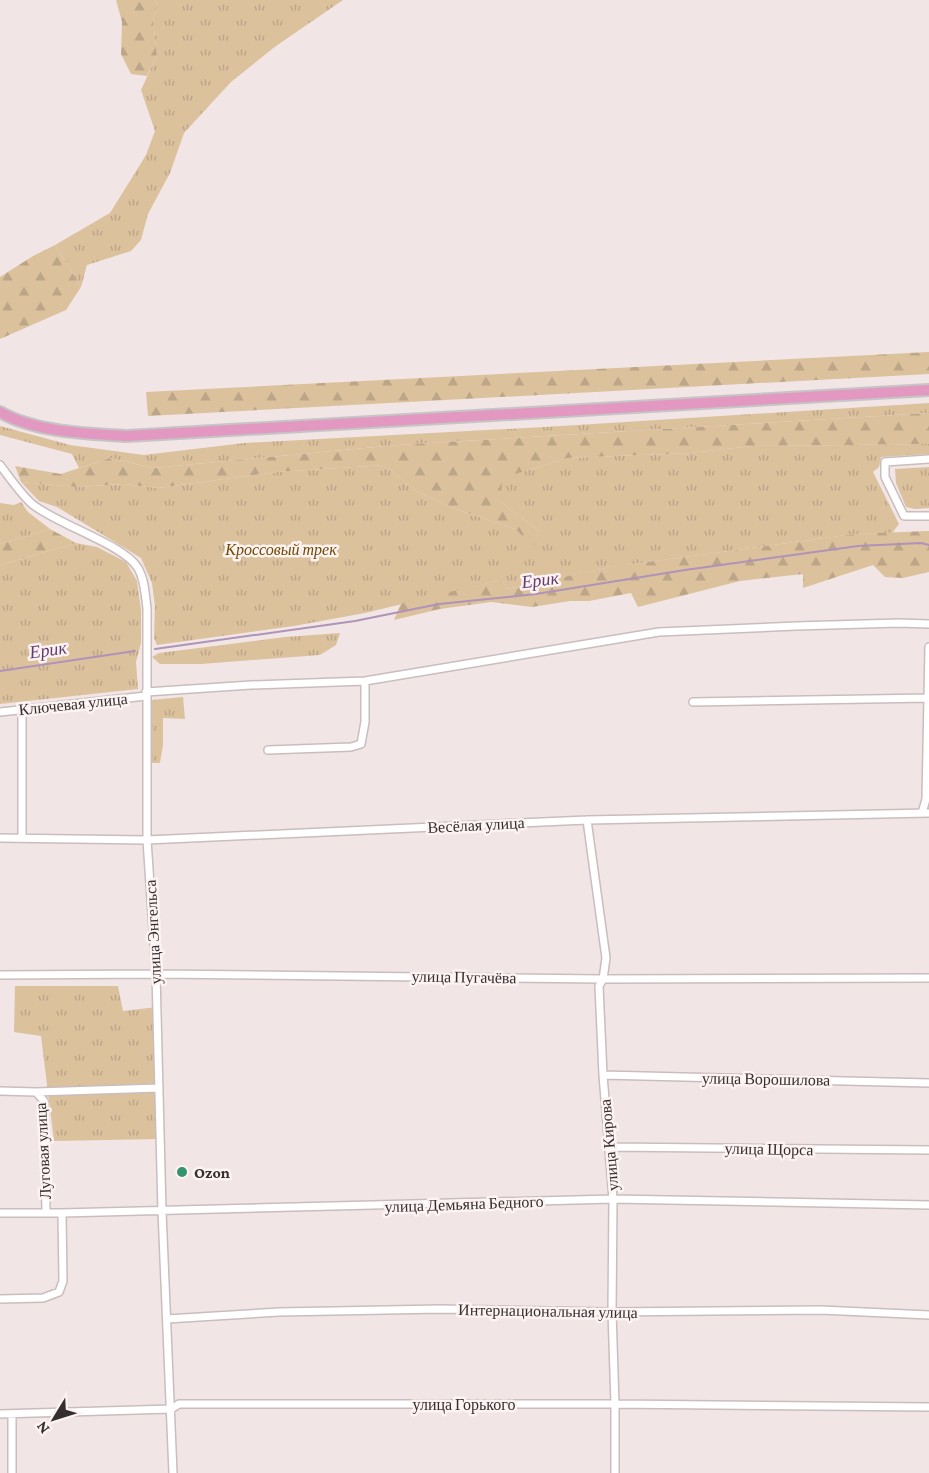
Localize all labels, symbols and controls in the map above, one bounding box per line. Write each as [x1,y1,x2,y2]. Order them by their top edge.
park label: Кроссовый трек [224,541,337,559]
water label: Ерик [519,568,560,592]
water label: Ерик [27,637,68,663]
street label: Ключевая улица [18,690,128,719]
street label: Весёлая улица [427,814,525,837]
street label: улица Энгельса [142,879,165,985]
street label: улица Пугачёва [411,968,516,987]
street label: улица Ворошилова [702,1069,830,1090]
street label: улица Кирова [597,1098,622,1192]
street label: Луговая улица [32,1102,55,1200]
street label: улица Щорса [724,1140,814,1159]
place label: Ozon [194,1164,230,1181]
marker: Ozon [175,1165,189,1179]
street label: улица Демьяна Бедного [384,1193,544,1216]
street label: Интернациональная улица [458,1301,638,1322]
north arrow [24,1389,84,1449]
street label: улица Горького [413,1396,515,1414]
text: N [32,1418,53,1437]

